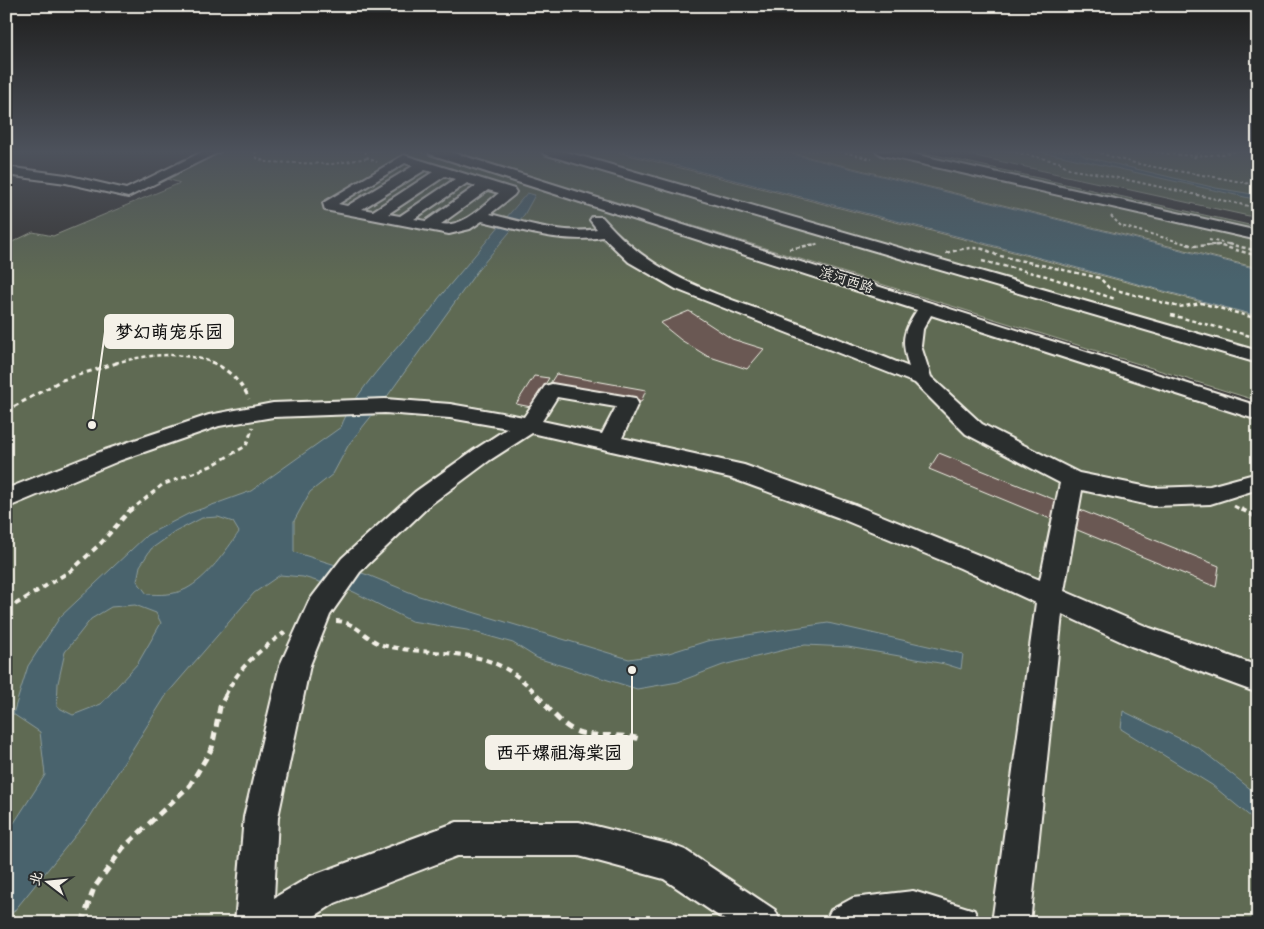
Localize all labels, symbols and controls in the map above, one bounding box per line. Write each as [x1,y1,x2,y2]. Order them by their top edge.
street label: 滨河西路 [817,264,876,299]
callout: 梦幻萌宠乐园 [105,315,233,348]
text: 梦幻萌宠乐园 [115,323,223,345]
callout: 西平嫘祖海棠园 [486,736,632,769]
text: 西平嫘祖海棠园 [496,743,622,766]
north arrow [22,856,72,906]
text: 北 [28,870,48,888]

